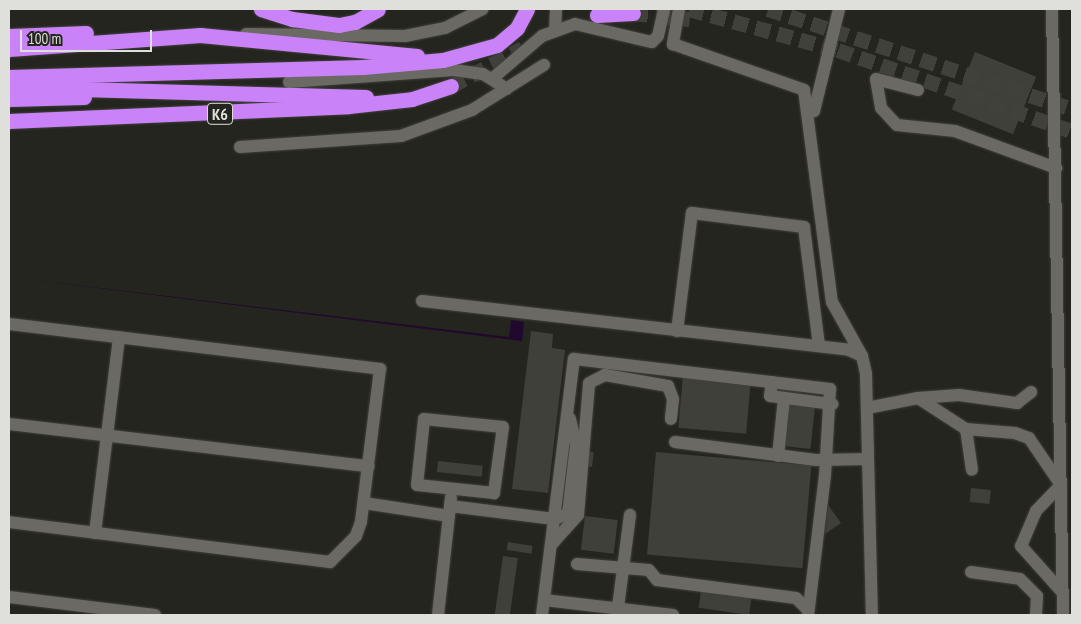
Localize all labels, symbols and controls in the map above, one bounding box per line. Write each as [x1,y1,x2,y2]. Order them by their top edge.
scale bar [22,20,155,52]
text: 100 m [28,29,61,48]
road number: K6 [206,100,234,128]

